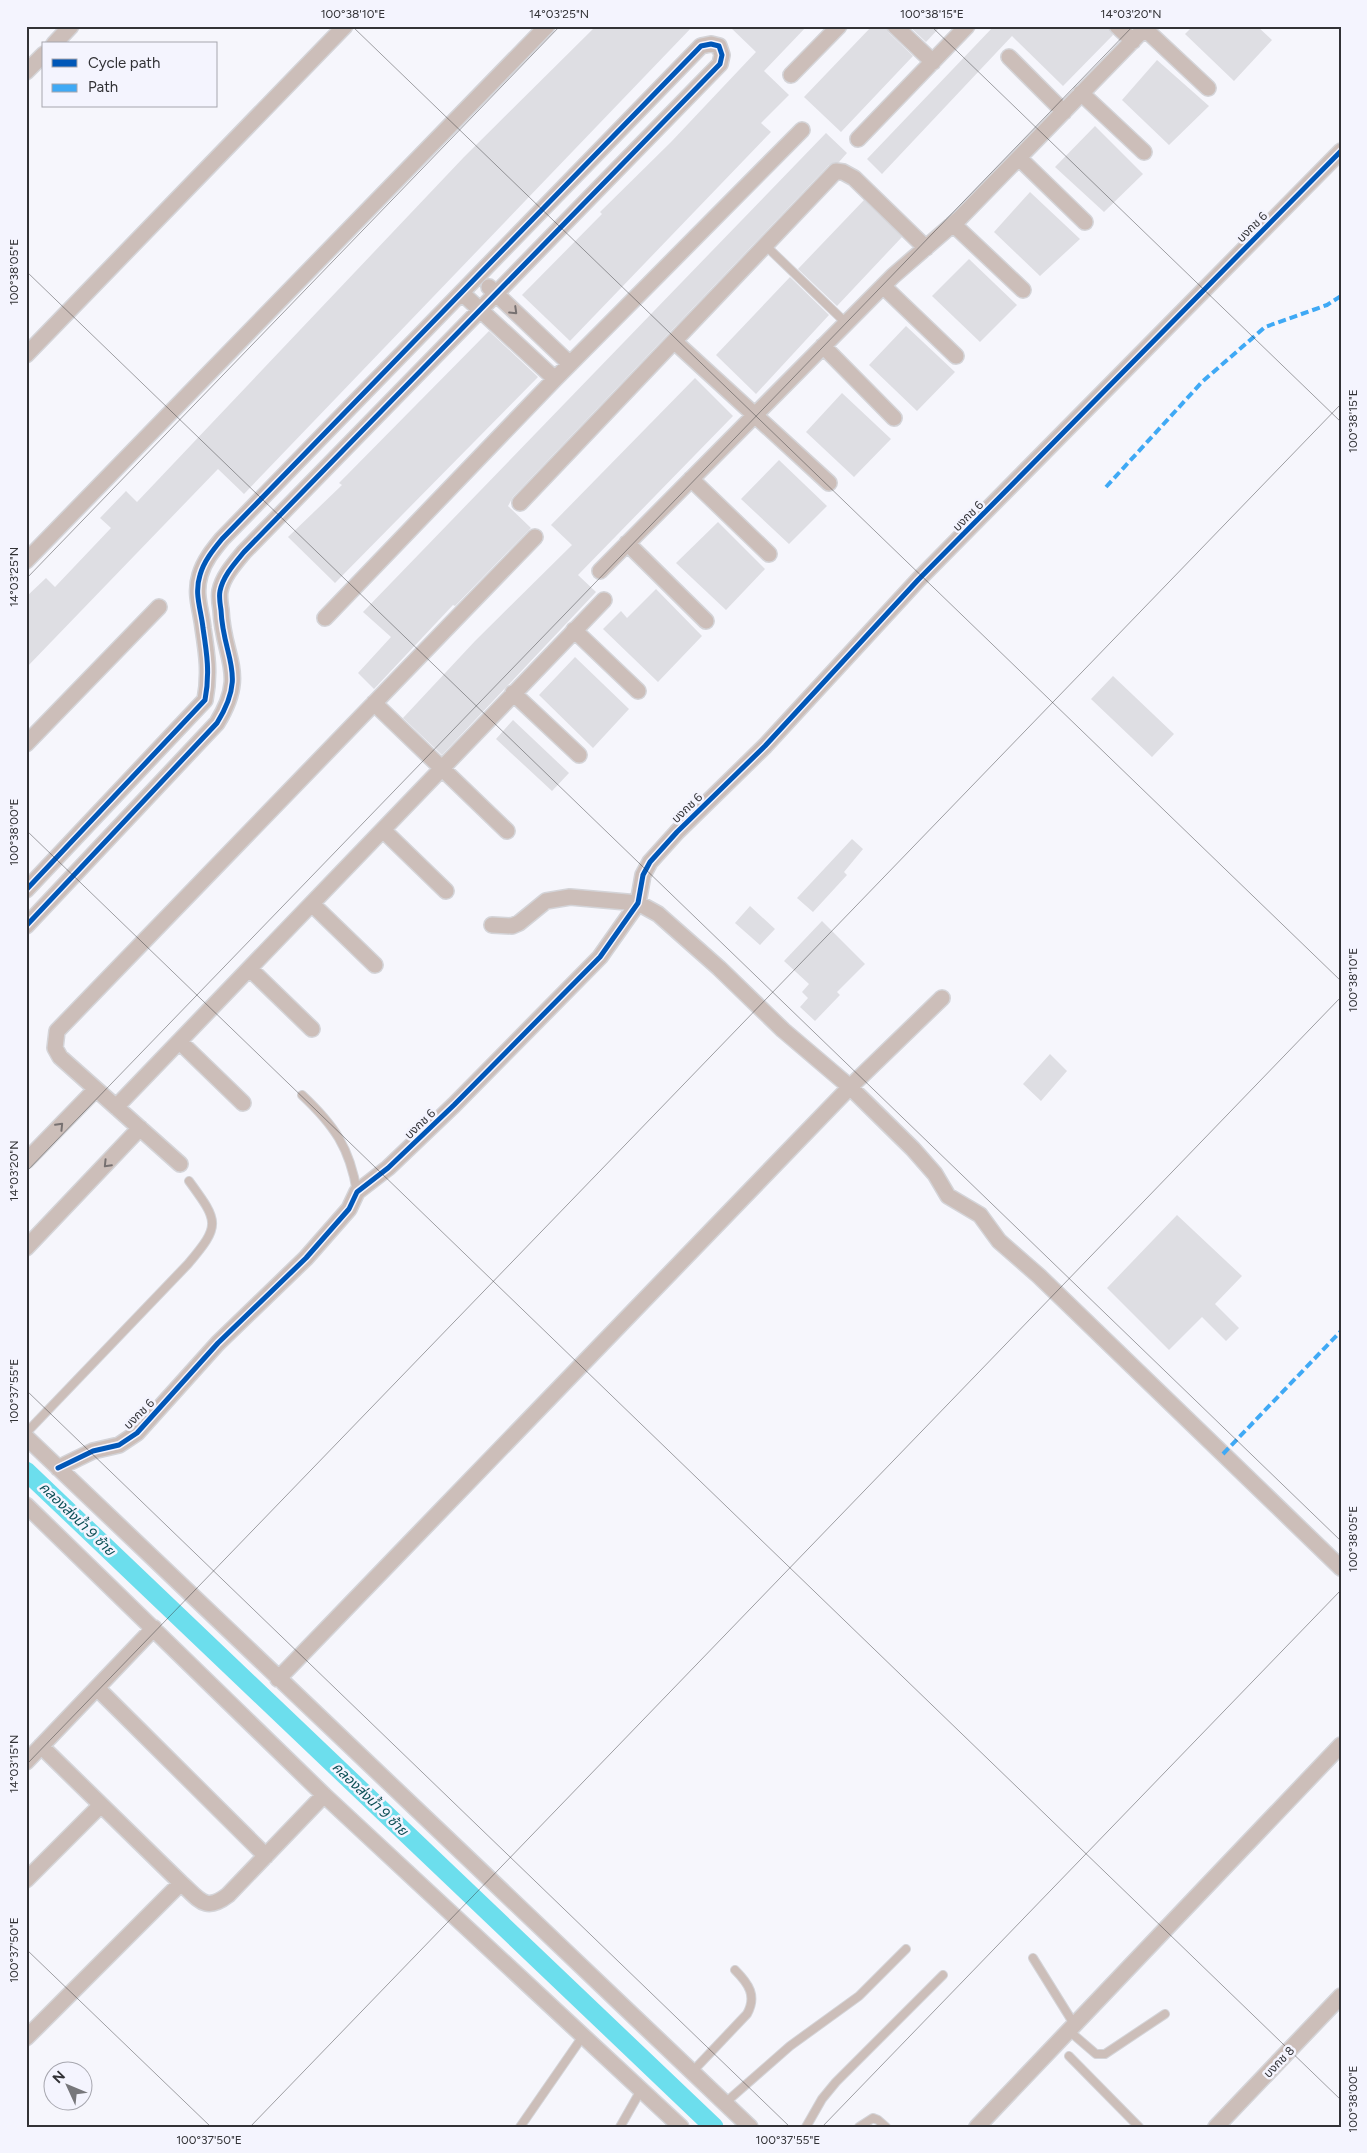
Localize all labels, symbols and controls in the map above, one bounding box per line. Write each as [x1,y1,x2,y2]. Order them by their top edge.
text: 100°38'10"E [321,7,385,21]
text: 14°03'25"N [529,7,589,21]
text: 100°38'15"E [900,7,964,21]
text: 14°03'20"N [1101,7,1162,21]
legend [42,42,218,108]
text: Cycle path [88,54,160,72]
text: Path [88,78,118,96]
street label: บงกช 6 [1234,209,1270,245]
text: 100°38'05"E [7,239,21,305]
one-way arrow [509,305,518,314]
text: 100°38'15"E [1346,389,1360,453]
street label: บงกช 6 [950,498,986,534]
text: 14°03'25"N [7,547,21,607]
street label: บงกช 6 [669,790,705,826]
text: 100°38'00"E [7,798,21,866]
text: 100°38'10"E [1346,948,1360,1012]
street label: บงกช 6 [402,1106,438,1142]
one-way arrow [54,1123,63,1132]
text: 14°03'20"N [7,1141,21,1202]
one-way arrow [104,1158,113,1167]
text: 100°37'55"E [7,1359,21,1423]
street label: บงกช 6 [121,1396,157,1432]
water label: คลองส่งน้ำ 9 ซ้าย [36,1477,121,1561]
text: 100°38'05"E [1346,1506,1360,1572]
text: 14°03'15"N [7,1735,21,1793]
water label: คลองส่งน้ำ 9 ซ้าย [329,1757,414,1841]
text: 100°37'50"E [7,1917,21,1983]
street label: บงกช 8 [1261,2044,1297,2080]
north arrow [42,2060,92,2110]
text: 100°38'00"E [1346,2065,1360,2133]
text: N [49,2068,69,2087]
text: 100°37'50"E [176,2133,242,2147]
text: 100°37'55"E [756,2133,820,2147]

